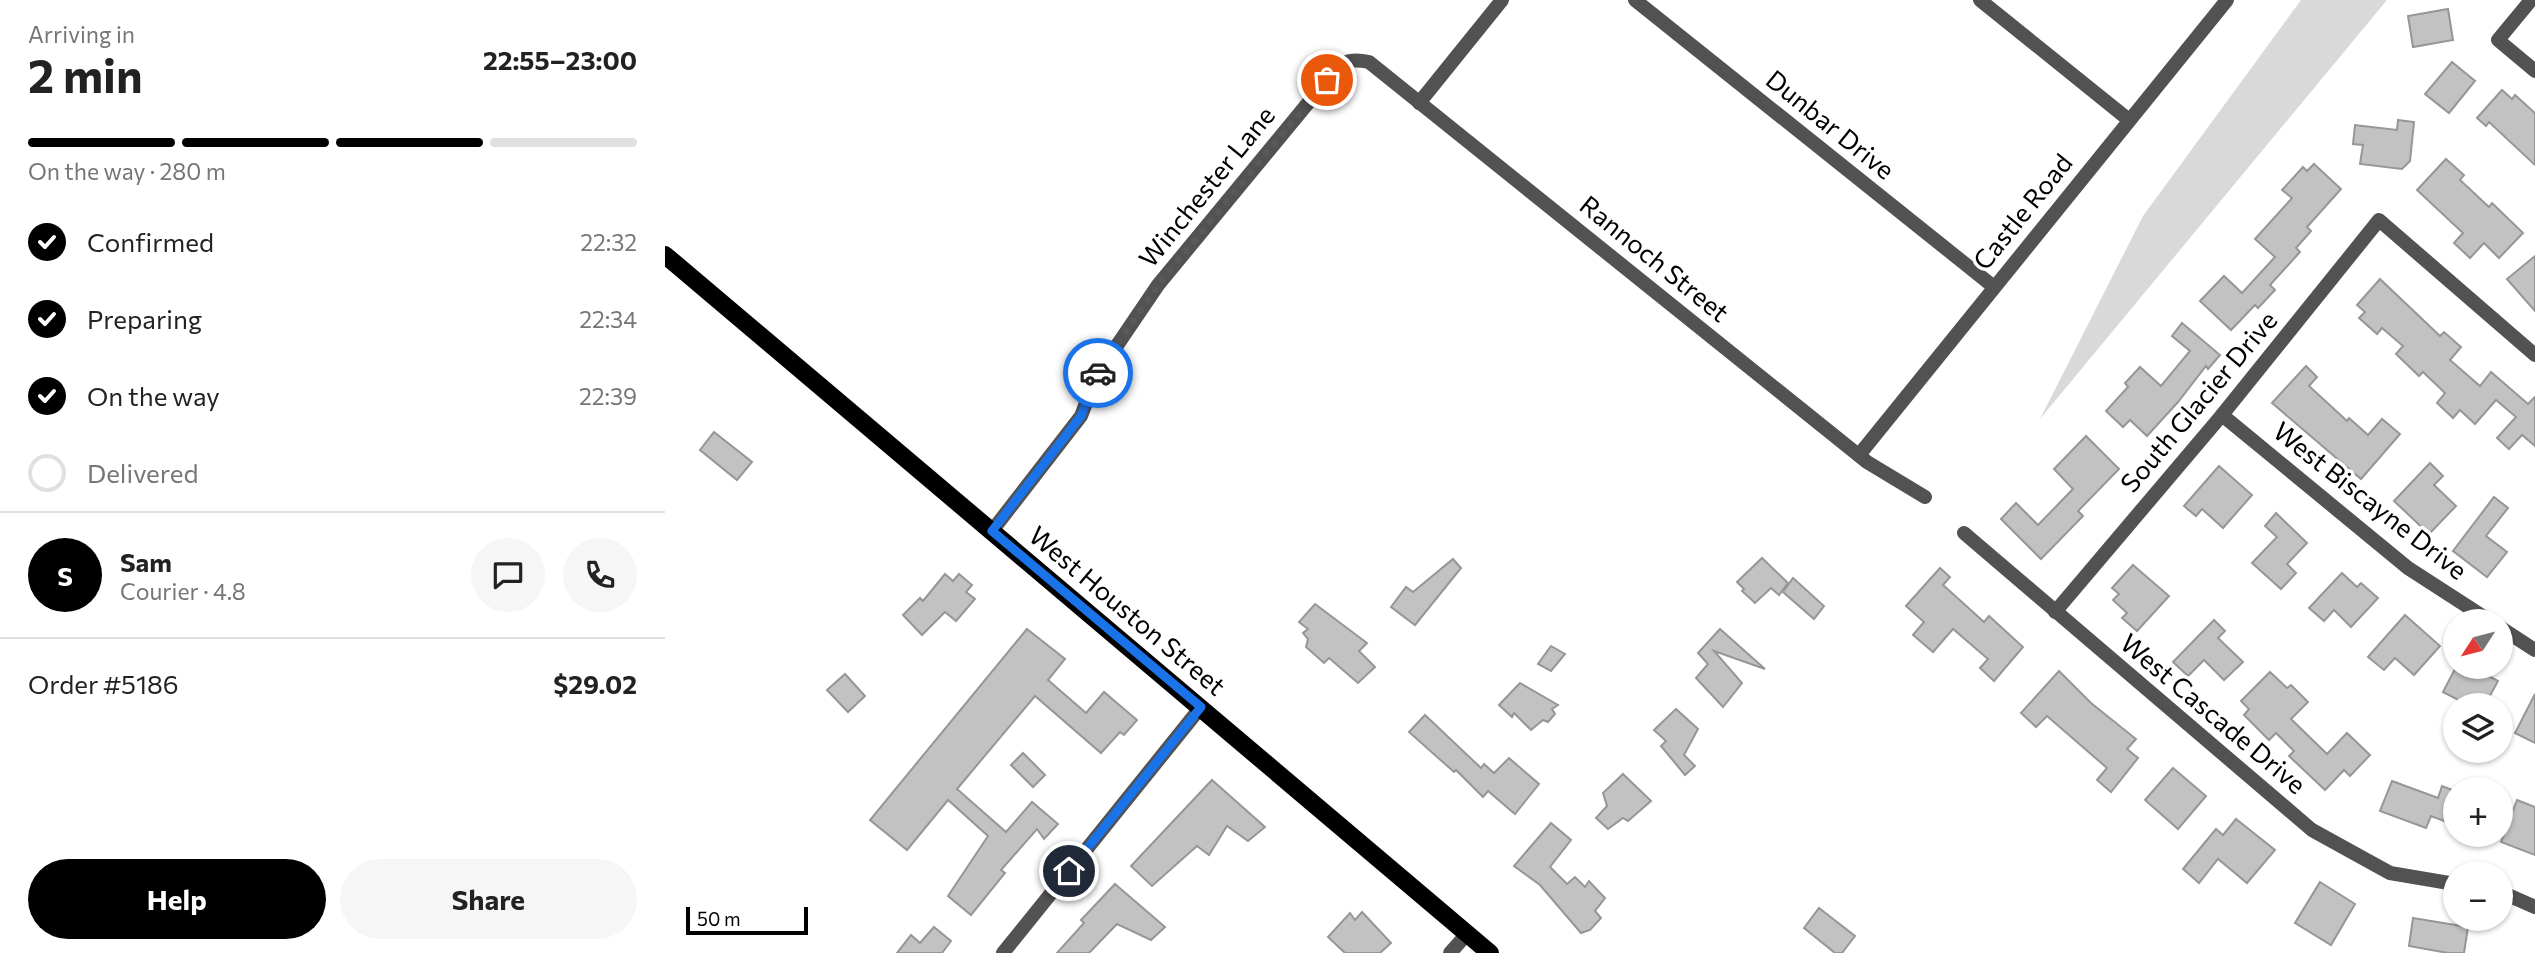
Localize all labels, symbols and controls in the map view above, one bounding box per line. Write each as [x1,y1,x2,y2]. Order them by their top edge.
text: Arriving in [28,20,135,48]
text: 22:55–23:00 [483,44,637,75]
text: 2 min [28,46,143,102]
pin [1297,50,1357,110]
icon: bag [1308,61,1346,99]
street label: Dunbar Drive [1761,63,1901,185]
street label: Winchester Lane [1131,99,1280,273]
street label: Castle Road [1966,147,2078,275]
text: On the way · 280 m [28,157,226,185]
street label: Rannoch Street [1574,188,1736,327]
icon: check [28,223,66,261]
text: Confirmed [87,226,214,257]
text: 22:32 [580,228,637,256]
icon: check [28,300,66,338]
text: Preparing [87,303,202,334]
street label: South Glacier Drive [2113,304,2283,498]
text: 22:34 [579,305,637,333]
courier [1063,338,1133,408]
icon: car [1079,354,1117,392]
icon: check [28,377,66,415]
text: On the way [87,380,220,411]
text: 22:39 [579,382,637,410]
street label: West Biscayne Drive [2268,415,2474,585]
text: Delivered [87,457,198,488]
street label: West Houston Street [1024,519,1232,701]
button: chat [471,538,545,612]
button: phone [563,538,637,612]
text: Sam [120,546,172,577]
text: S [57,560,73,591]
text: Courier · 4.8 [120,577,246,605]
north arrow [2443,609,2513,679]
map controls [2443,609,2513,931]
street label: West Cascade Drive [2115,626,2313,799]
text: Order #5186 [28,668,179,699]
text: $29.02 [553,668,637,699]
button: layers [2443,693,2513,763]
button: + [2443,777,2513,847]
pin [1039,841,1099,901]
icon: home [1050,852,1088,890]
button: Help [28,859,326,939]
button: Share [340,859,637,939]
button: − [2443,861,2513,931]
scale bar [686,904,809,936]
text: 50 m [697,907,741,930]

